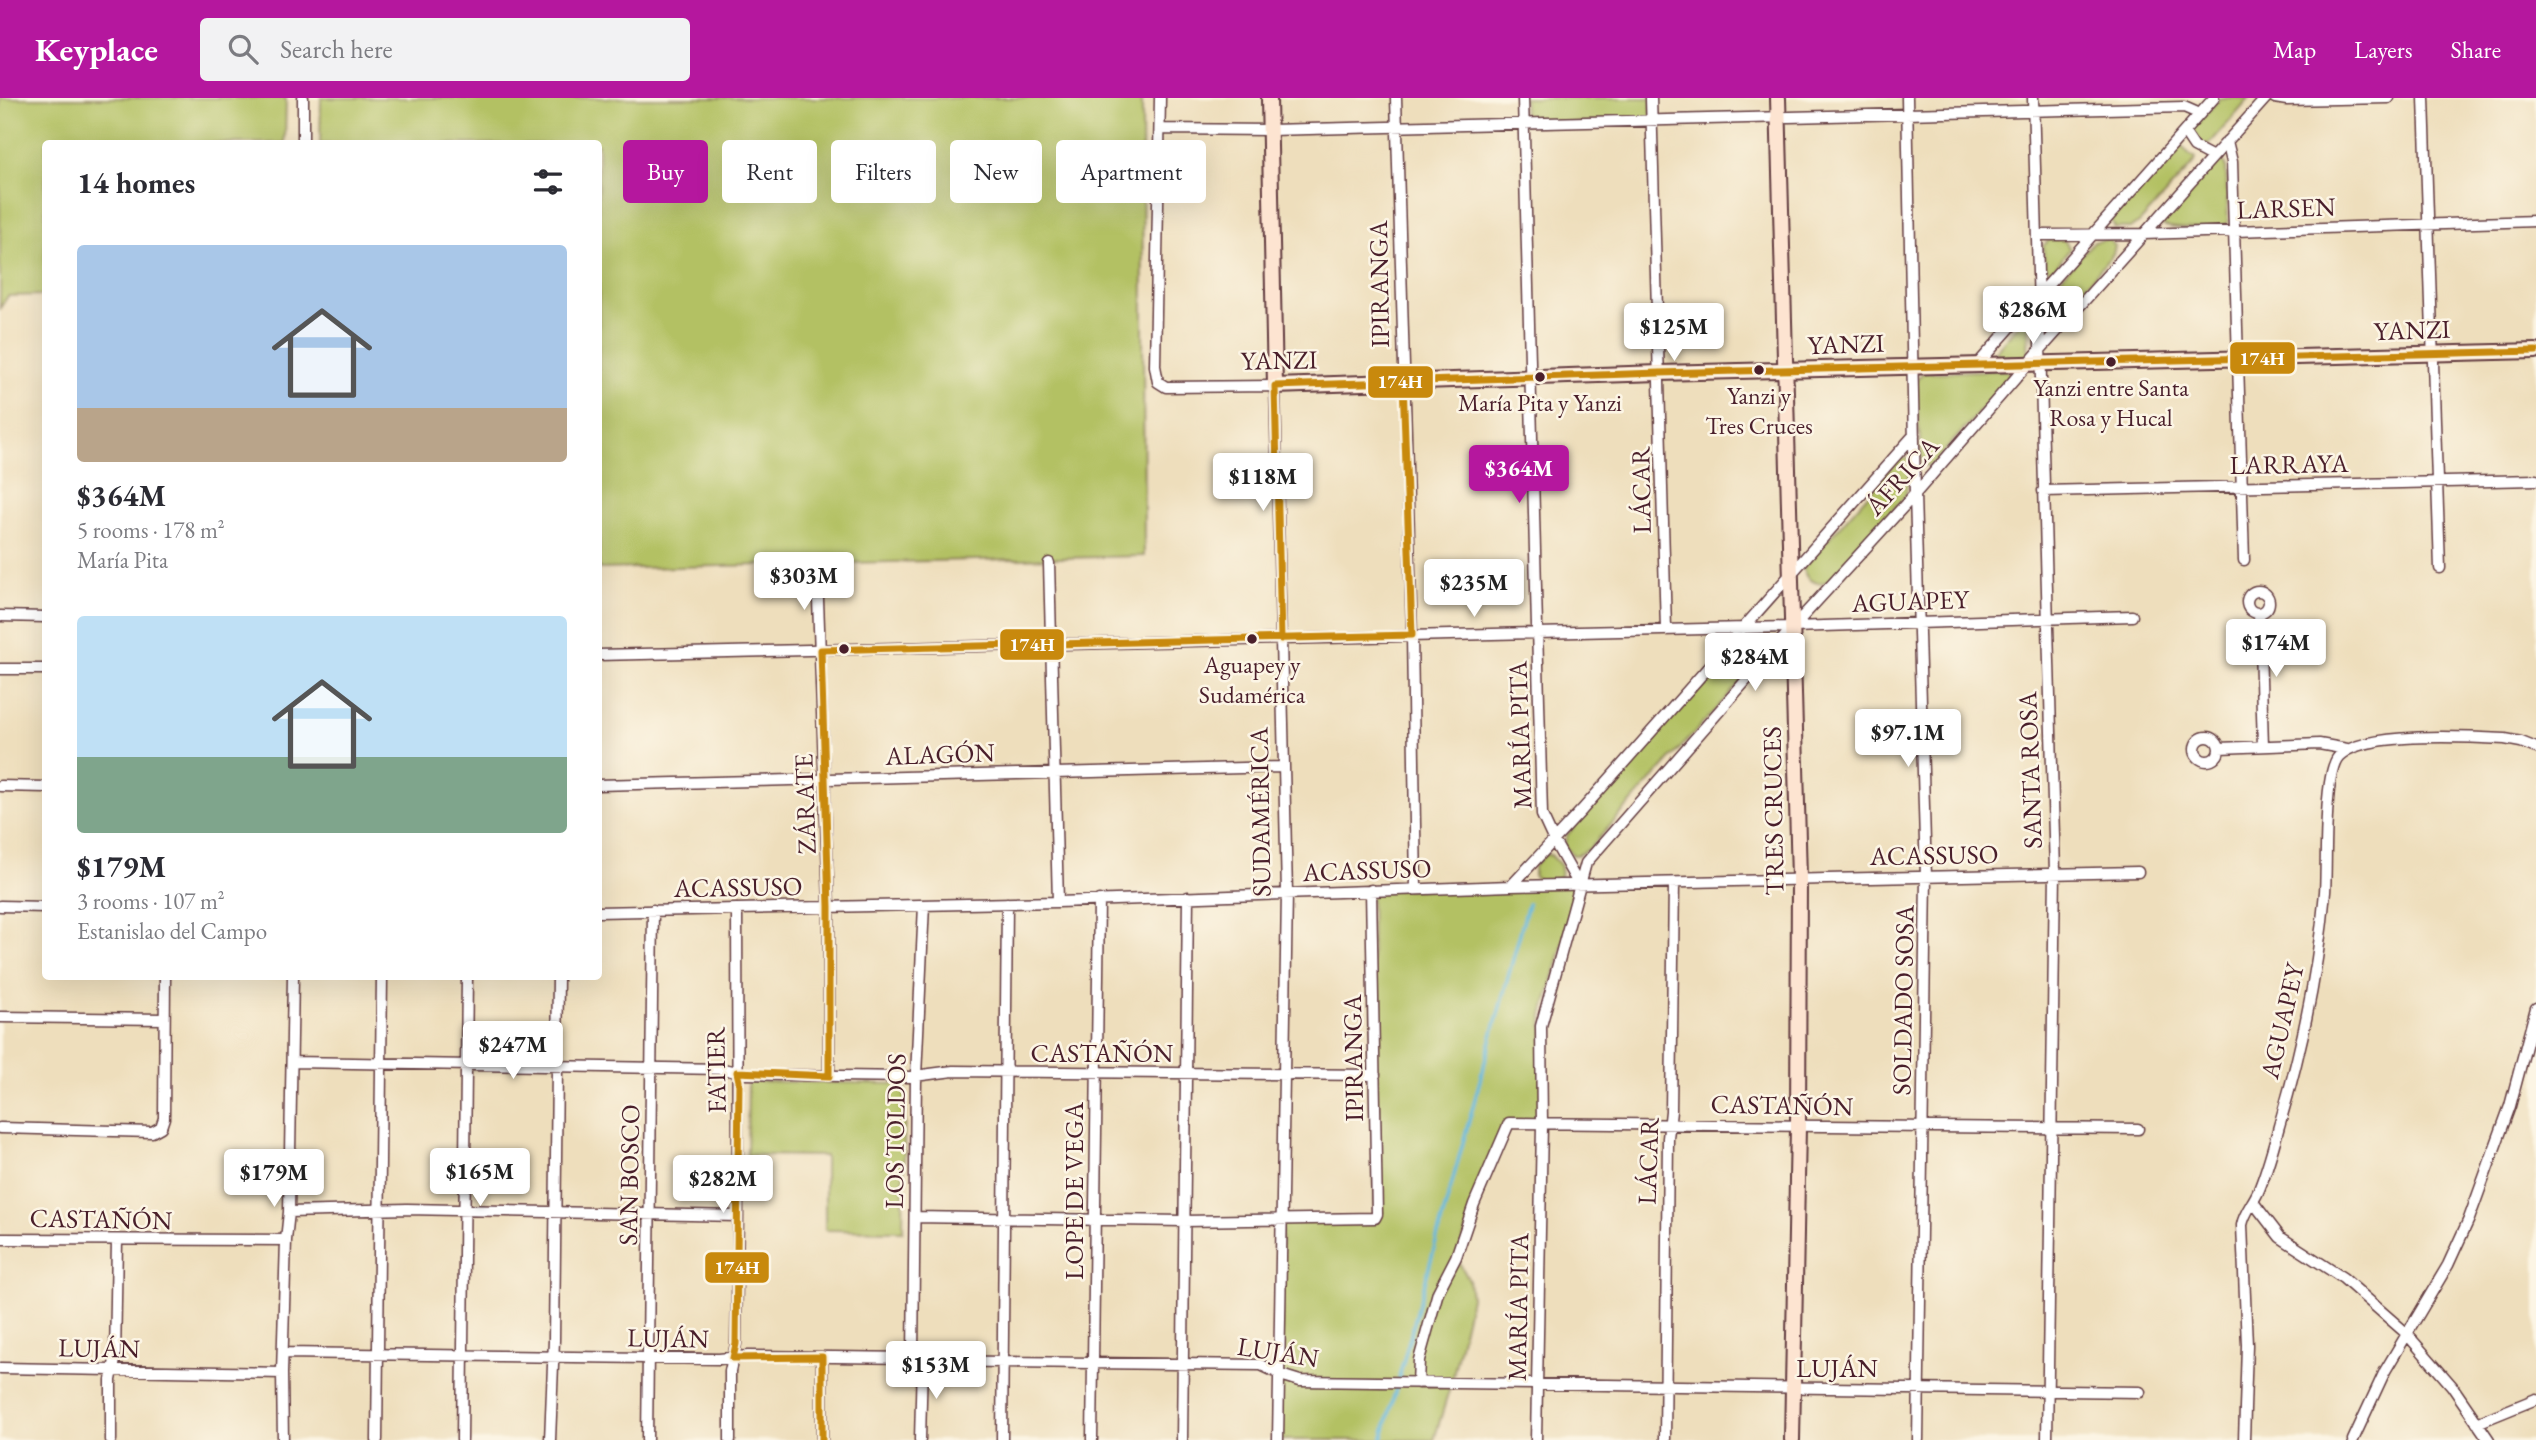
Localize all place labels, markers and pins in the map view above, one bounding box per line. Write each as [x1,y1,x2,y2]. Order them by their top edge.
pin: $286M [1984,286,2082,346]
pin: $125M [1625,303,1723,363]
marker: Yanzi entre Santa Rosa y Hucal [2104,355,2118,369]
marker: Yanzi y Tres Cruces [1752,363,1766,377]
marker: María Pita y Yanzi [1533,370,1547,384]
place label: Yanzi entre Santa Rosa y Hucal [2033,372,2189,433]
place label: Yanzi y Tres Cruces [1705,380,1813,441]
place label: María Pita y Yanzi [1458,387,1622,418]
pin: $364M [1470,446,1568,505]
pin: $118M [1214,454,1312,513]
pin: $303M [755,552,853,612]
pin: $235M [1425,560,1523,619]
pin: $174M [2227,620,2325,679]
marker: Aguapey y Sudamérica [1245,632,1259,646]
pin: $284M [1706,634,1804,693]
unlabelled marker [837,642,851,656]
place label: Aguapey y Sudamérica [1199,649,1306,710]
pin: $97.1M [1851,710,1965,769]
pin: $247M [464,1021,562,1081]
pin: $165M [431,1148,529,1208]
pin: $179M [225,1150,323,1209]
pin: $282M [674,1156,772,1215]
pin: $153M [887,1342,985,1401]

